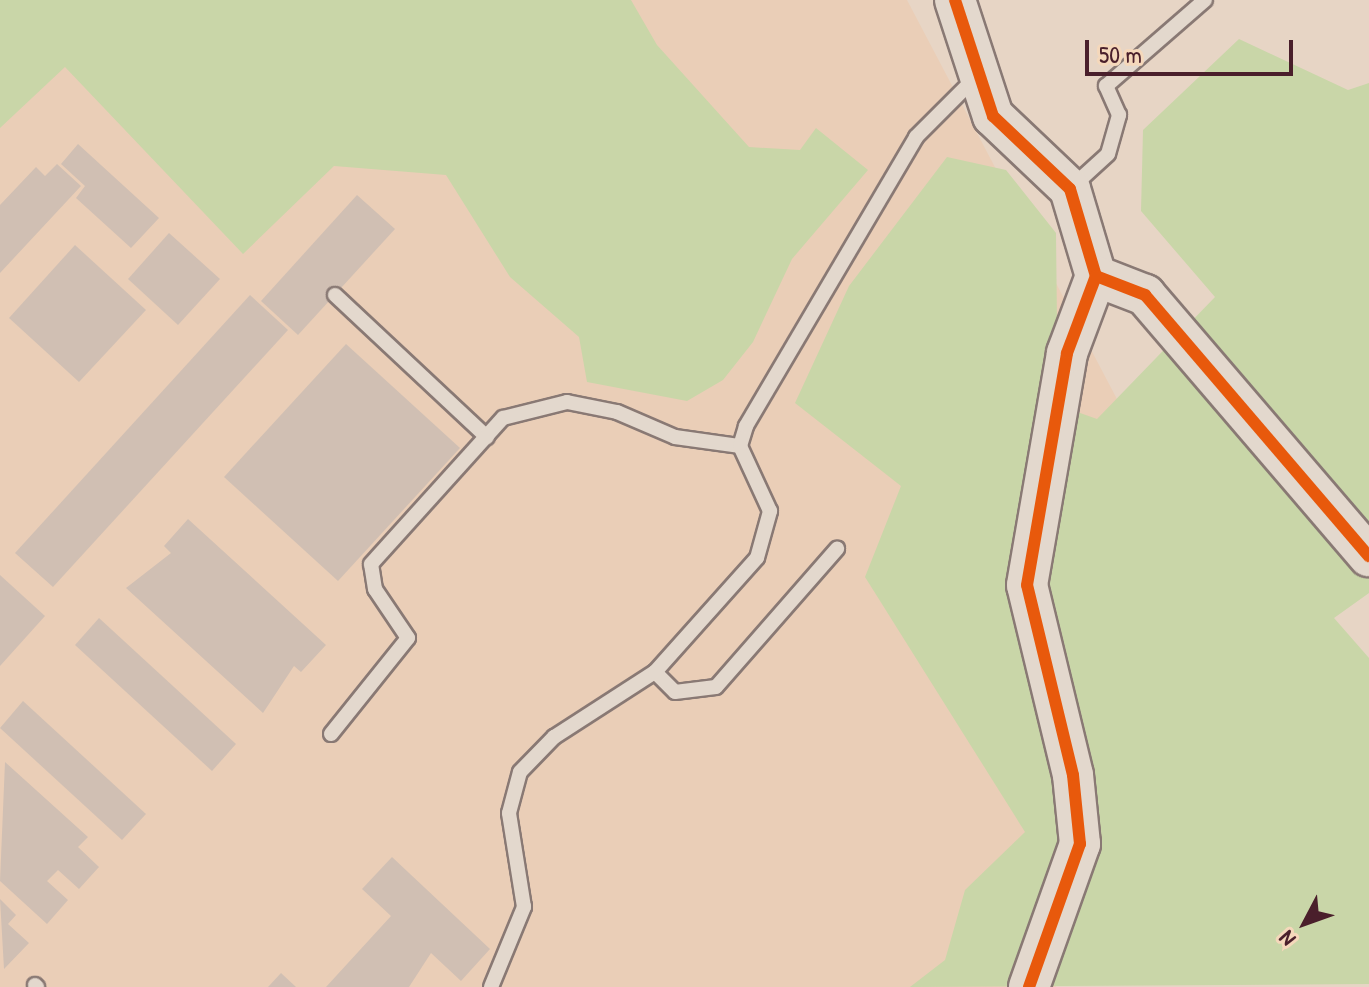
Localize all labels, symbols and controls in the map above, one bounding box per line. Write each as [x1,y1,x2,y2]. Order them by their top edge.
scale bar [1089,24,1297,74]
text: 50 m [1099,38,1142,70]
north arrow [1265,883,1345,963]
text: N [1272,924,1302,953]

